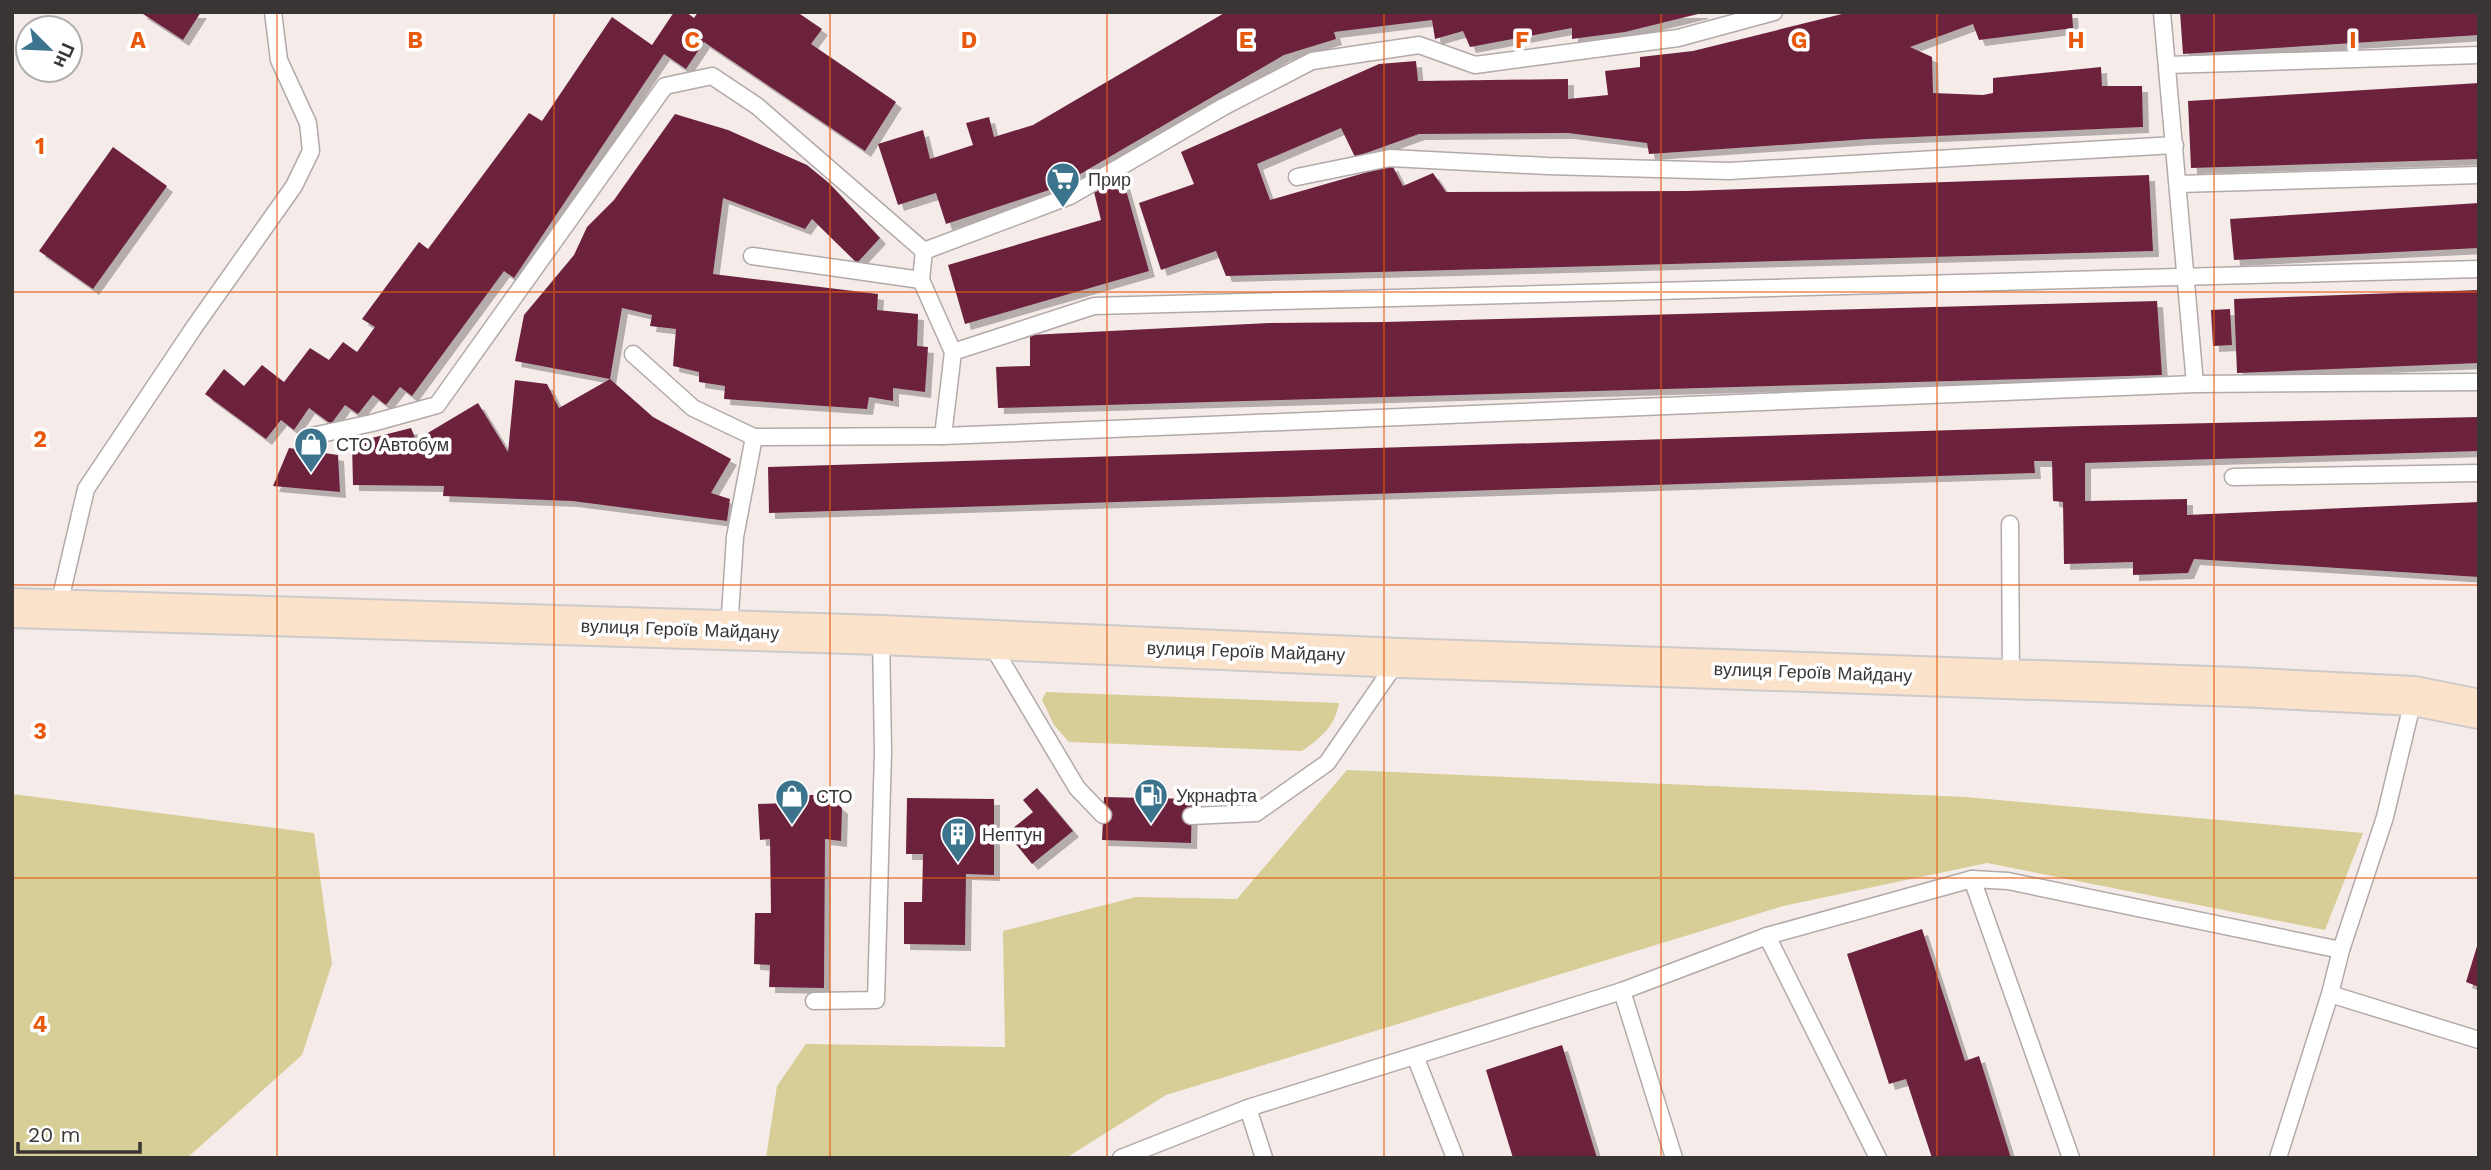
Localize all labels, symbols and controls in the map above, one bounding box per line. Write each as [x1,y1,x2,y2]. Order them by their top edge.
north arrow [14,14,84,84]
text: A [130,27,146,54]
text: B [407,27,423,54]
text: C [684,27,700,54]
text: D [961,27,977,54]
text: E [1239,27,1253,54]
text: F [1515,27,1529,54]
text: G [1791,27,1807,54]
text: H [2067,27,2085,54]
text: I [2349,27,2357,54]
text: Пн [48,40,80,72]
text: 1 [35,133,45,160]
supermarket icon: Прир [1044,160,1082,209]
place label: Прир [1088,169,1131,190]
shop icon: СТО Автобум [292,425,330,474]
text: 2 [33,426,47,453]
place label: СТО Автобум [336,434,449,455]
street label: вулиця Героїв Майдану [580,615,780,643]
street label: вулиця Героїв Майдану [1146,637,1346,665]
street label: вулиця Героїв Майдану [1713,658,1913,686]
text: 3 [33,718,47,745]
fuel station icon: Укрнафта [1132,776,1170,825]
shop icon: СТО [773,777,811,826]
place label: Укрнафта [1176,785,1258,806]
place label: СТО [816,786,853,807]
building icon: Нептун [939,815,977,864]
place label: Нептун [982,824,1042,845]
text: 4 [33,1011,48,1038]
scale bar [18,1110,140,1154]
text: 20 m [28,1122,80,1147]

